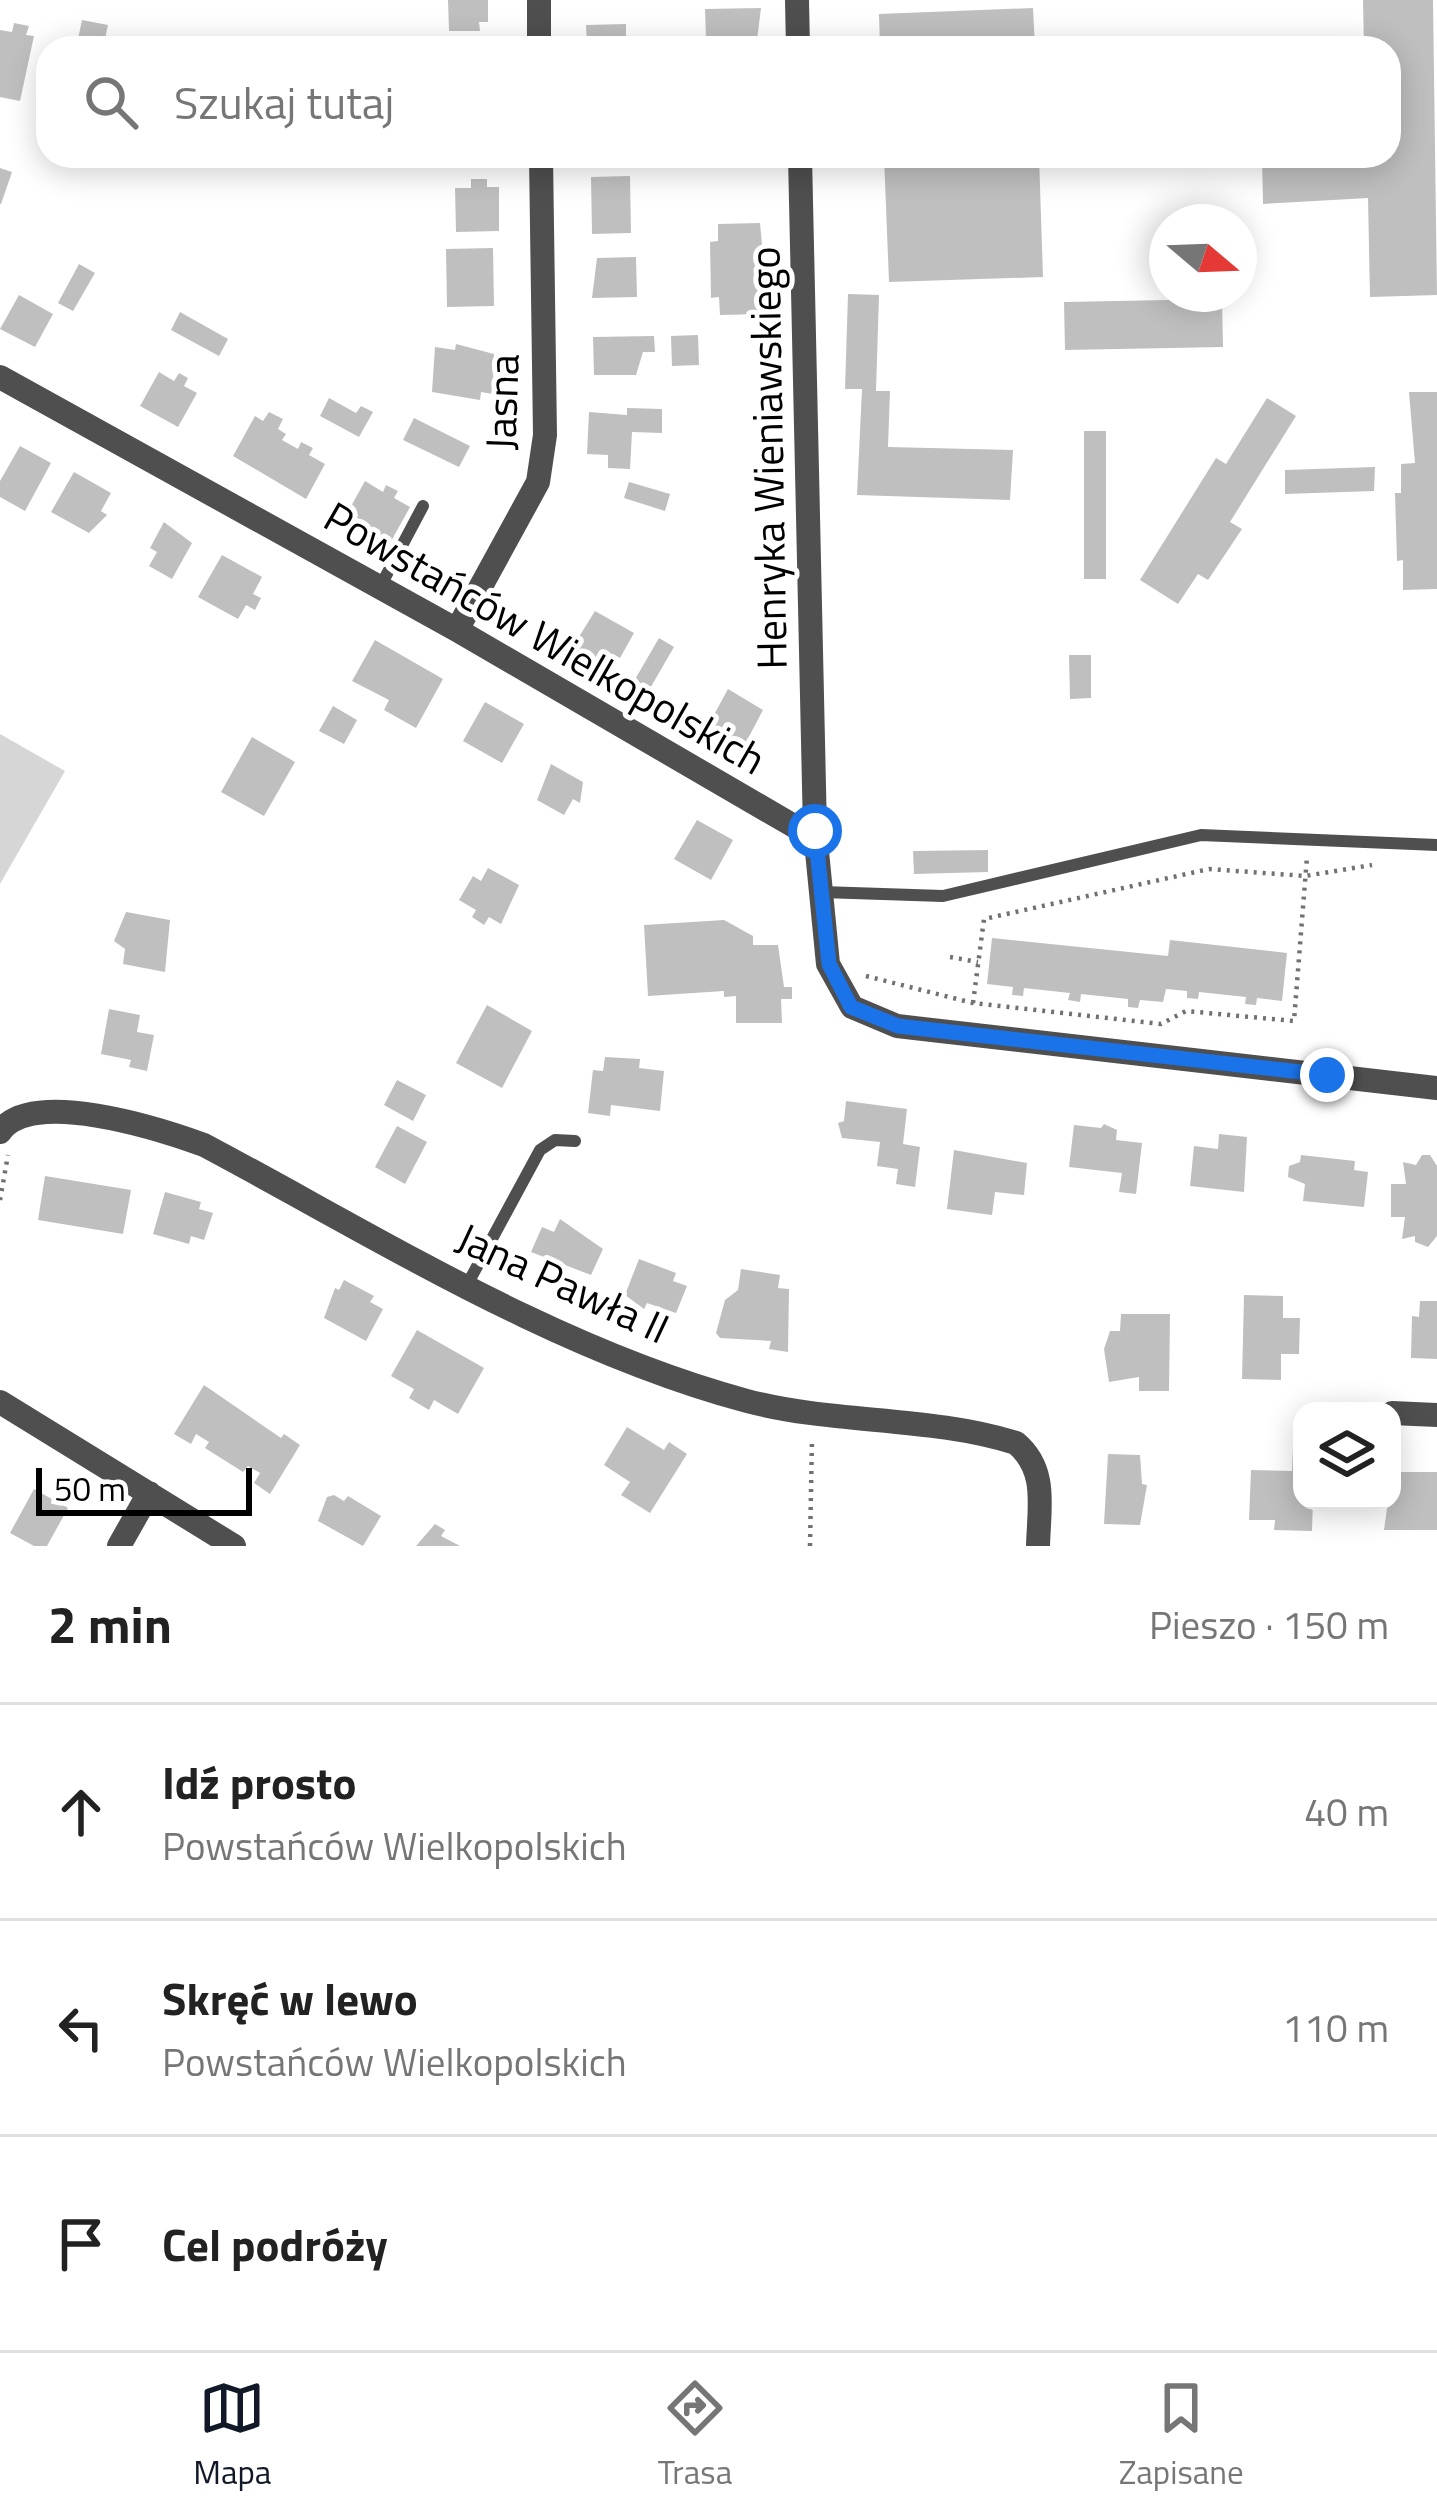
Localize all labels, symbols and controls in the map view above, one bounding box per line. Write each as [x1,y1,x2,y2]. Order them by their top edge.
search box [36,36,1401,168]
text: Szukaj tutaj [174,68,394,136]
icon: search [78,69,144,135]
north arrow [1149,204,1257,312]
street label: Henryka Wieniawskiego [731,246,803,670]
street label: Jasna [467,353,535,451]
street label: Powstańców Wielkopolskich [313,484,778,790]
route start [788,804,842,858]
route end [1300,1048,1354,1102]
street label: Jana Pawła II [447,1205,680,1359]
map controls [1293,1402,1401,1510]
button: layers [1293,1402,1401,1510]
scale bar [36,1462,252,1515]
text: 50 m [54,1464,126,1514]
text: 2 min [48,1585,172,1663]
text: Pieszo · 150 m [1149,1595,1389,1654]
text: Idź prosto [162,1748,356,1816]
icon: ahead [48,1779,114,1845]
text: 40 m [1304,1782,1389,1841]
text: Powstańców Wielkopolskich [162,1816,627,1875]
text: Skręć w lewo [162,1964,418,2032]
icon: left [48,1995,114,2061]
text: 110 m [1282,1998,1389,2057]
text: Powstańców Wielkopolskich [162,2032,627,2091]
text: Cel podróży [162,2210,388,2278]
icon: arrive [48,2211,114,2277]
tab: Mapa [193,2375,271,2497]
tab: Trasa [658,2375,732,2497]
tab: Zapisane [1119,2375,1244,2497]

